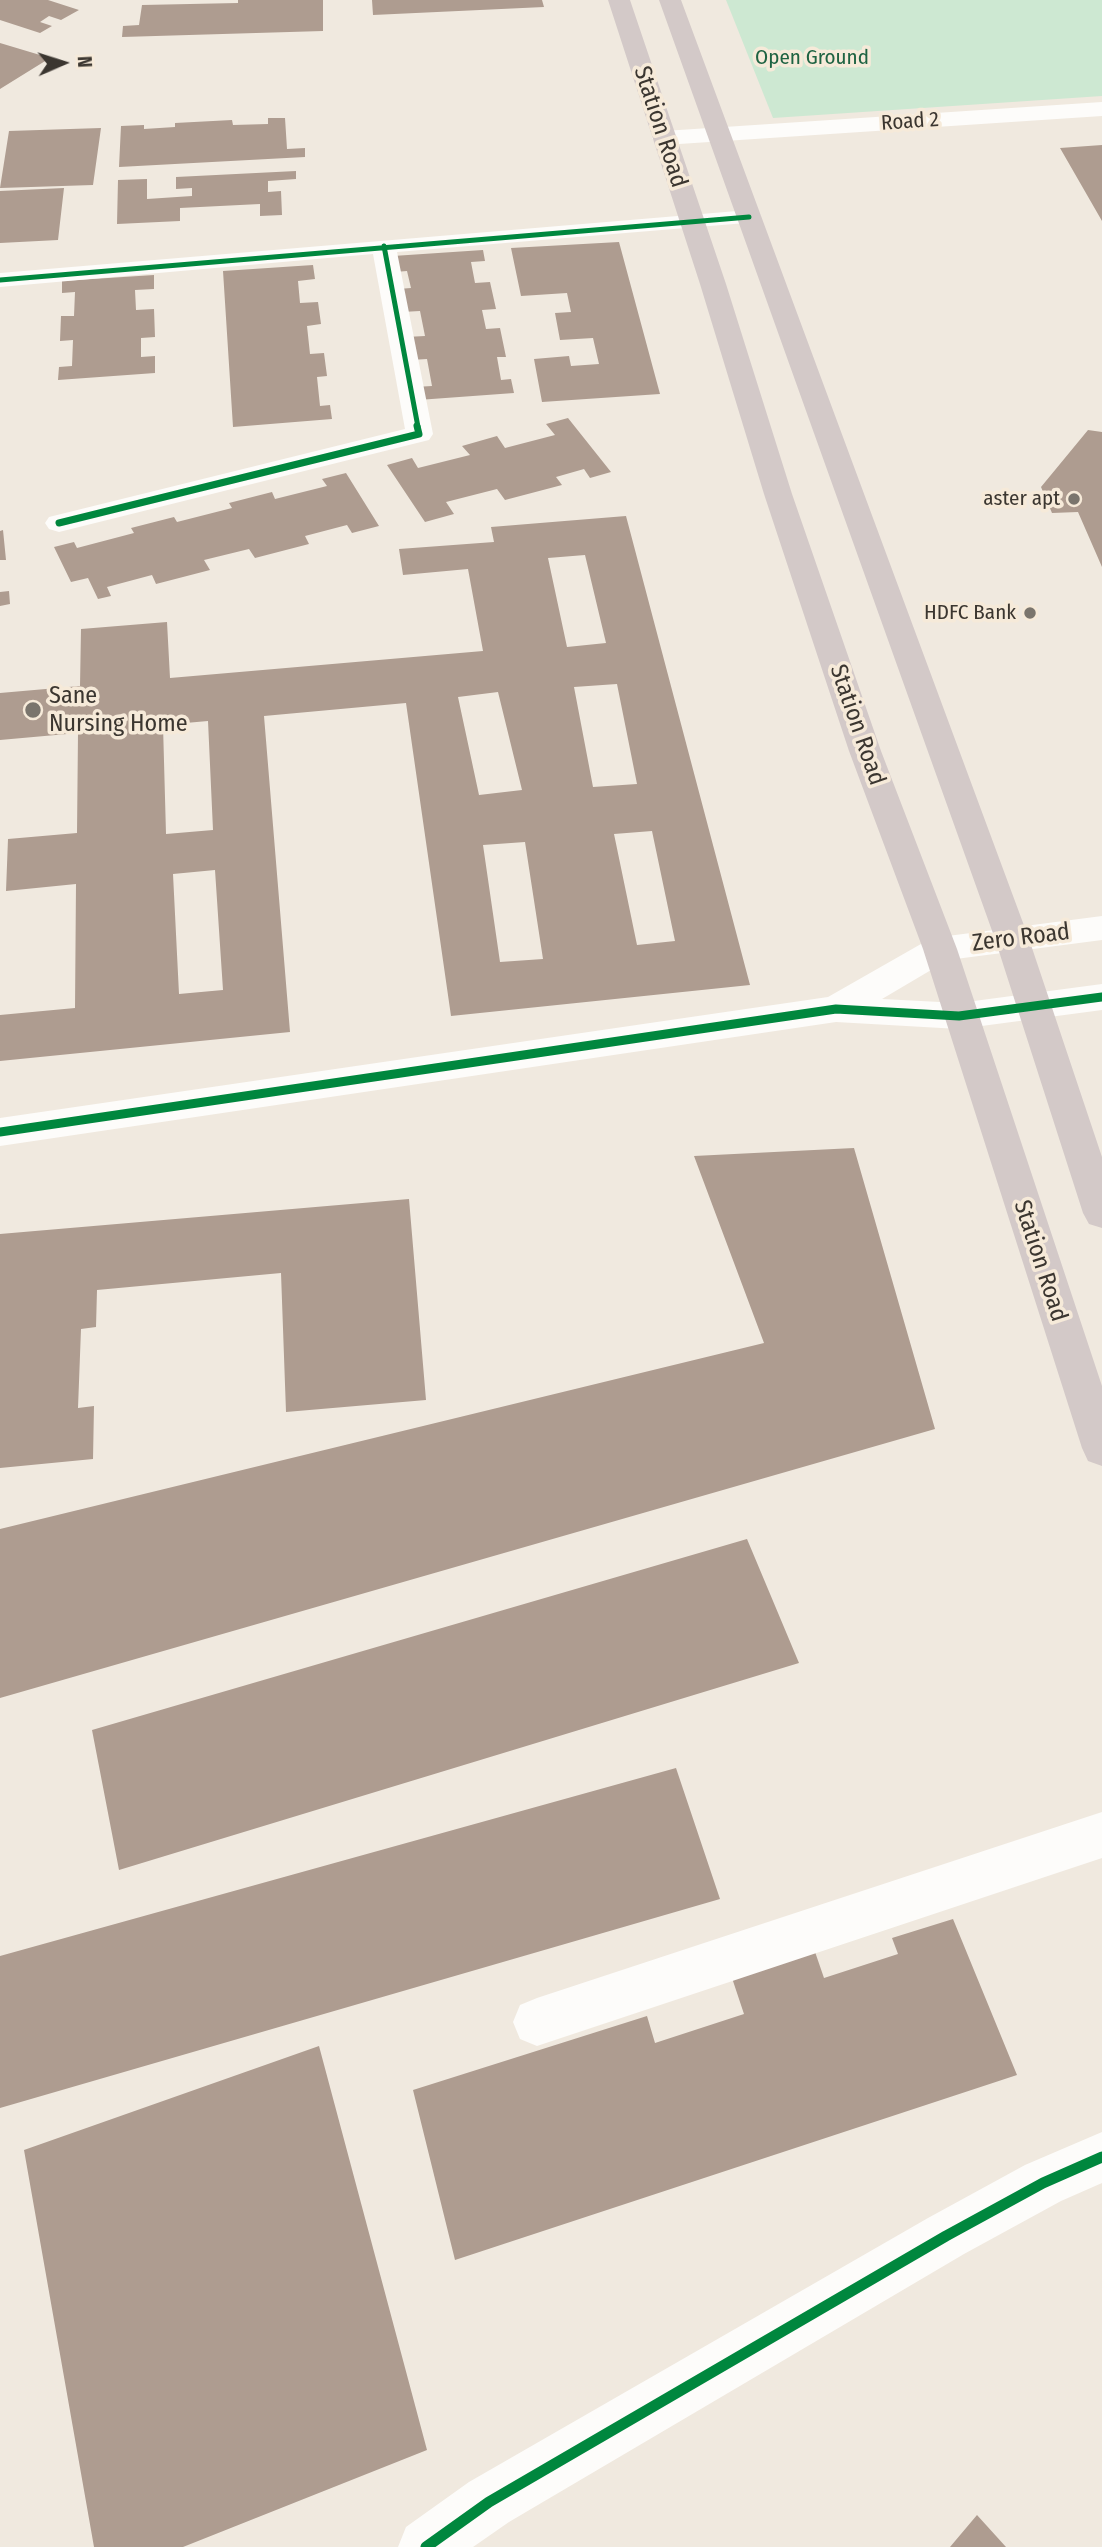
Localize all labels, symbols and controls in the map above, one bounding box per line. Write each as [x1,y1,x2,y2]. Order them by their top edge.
north arrow [28,28,98,98]
park label: Open Ground [755,45,869,71]
text: N [73,56,96,68]
street label: Station Road [627,63,693,191]
street label: Road 2 [880,107,940,137]
place label: aster apt [983,486,1060,512]
marker: aster apt [1066,491,1082,507]
place label: HDFC Bank [924,600,1016,626]
marker: HDFC Bank [1022,605,1038,621]
street label: Station Road [823,661,891,789]
place label: Sane Nursing Home [49,682,188,738]
marker: Sane Nursing Home [23,700,43,720]
street label: Zero Road [970,918,1072,958]
street label: Station Road [1007,1197,1073,1325]

